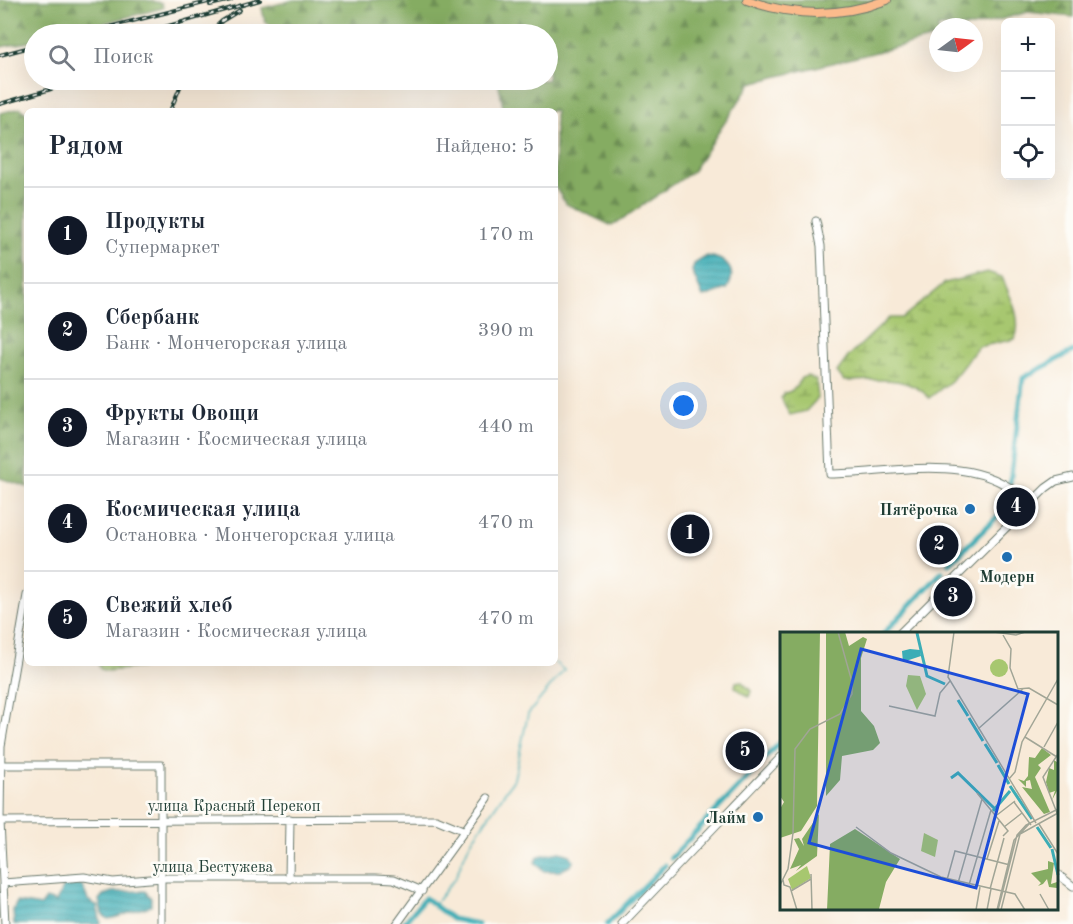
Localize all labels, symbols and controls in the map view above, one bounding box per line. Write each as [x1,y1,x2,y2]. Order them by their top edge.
north arrow [929,18,983,72]
map controls [1001,18,1055,180]
button: + [1001,18,1055,72]
search box [24,24,558,90]
icon: search [45,41,78,74]
text: Поиск [93,46,154,68]
button: − [1001,72,1055,126]
button: locate [1001,126,1055,180]
text: Рядом [48,134,123,160]
text: Найдено: 5 [435,137,534,157]
text: Продукты [105,211,205,233]
text: 1 [62,225,73,245]
text: 170 m [478,225,534,245]
text: Супермаркет [105,238,220,258]
text: Сбербанк [105,307,199,329]
text: 2 [62,321,73,341]
text: 390 m [478,321,534,341]
text: Банк · Мончегорская улица [105,334,347,354]
your location [669,391,698,420]
text: Фрукты Овощи [105,403,259,425]
text: 3 [62,417,73,437]
text: 440 m [478,417,534,437]
text: Магазин · Космическая улица [105,430,367,450]
pin: 4 [996,484,1036,530]
text: Космическая улица [105,499,301,521]
marker: Пятёрочка [963,502,977,516]
place label: Пятёрочка [880,503,958,519]
pin: 1 [670,512,710,556]
text: 4 [62,513,73,533]
text: 470 m [478,513,534,533]
pin: 2 [920,522,958,568]
text: Остановка · Мончегорская улица [105,526,395,546]
marker: Модерн [1000,550,1014,564]
place label: Модерн [979,570,1035,586]
pin: 3 [934,574,972,620]
text: Свежий хлеб [105,595,233,617]
text: 5 [62,609,73,629]
text: 470 m [478,609,534,629]
text: Магазин · Космическая улица [105,622,367,642]
inset map [780,632,1058,909]
pin: 5 [726,728,764,774]
street label: улица Красный Перекоп [148,799,321,815]
marker: Лайм [751,810,765,824]
place label: Лайм [706,811,746,827]
street label: улица Бестужева [152,860,274,876]

